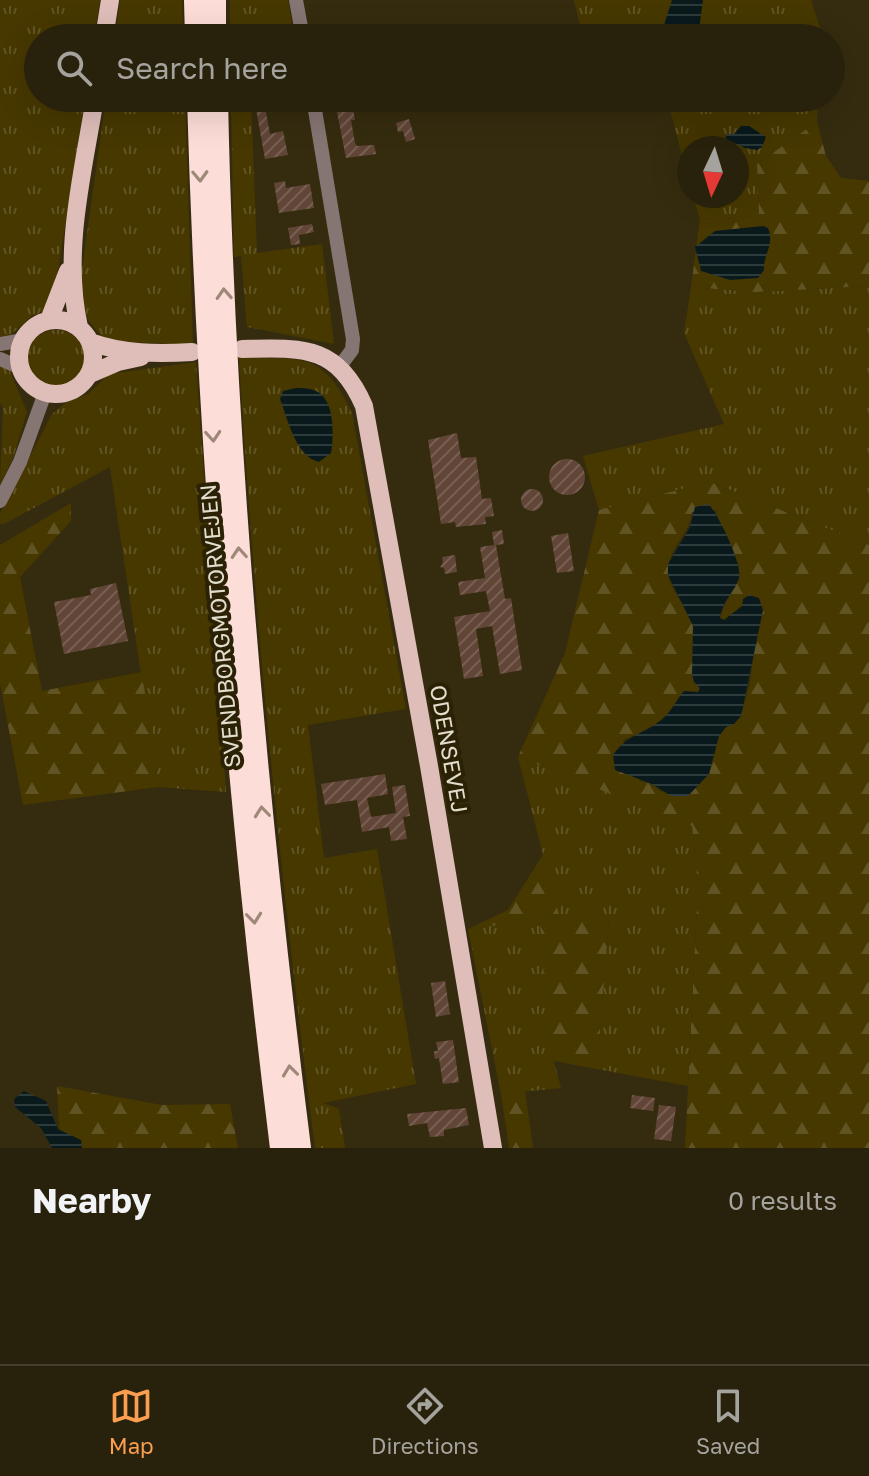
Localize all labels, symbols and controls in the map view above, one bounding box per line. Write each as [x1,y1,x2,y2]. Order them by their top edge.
search box [24,24,845,112]
icon: search [52,46,96,90]
text: Search here [116,50,288,86]
north arrow [677,136,749,208]
one-way arrow [192,170,209,183]
one-way arrow [216,287,233,300]
one-way arrow [204,430,221,443]
street label: SVENDBORGMOTORVEJEN [194,483,245,769]
one-way arrow [231,546,248,559]
street label: ODENSEVEJ [425,683,474,815]
one-way arrow [253,805,270,818]
one-way arrow [245,912,262,925]
one-way arrow [282,1064,299,1077]
text: Nearby [32,1180,152,1220]
text: 0 results [728,1185,837,1216]
tab: Map [109,1384,154,1459]
tab: Directions [371,1384,479,1459]
tab: Saved [696,1384,760,1459]

